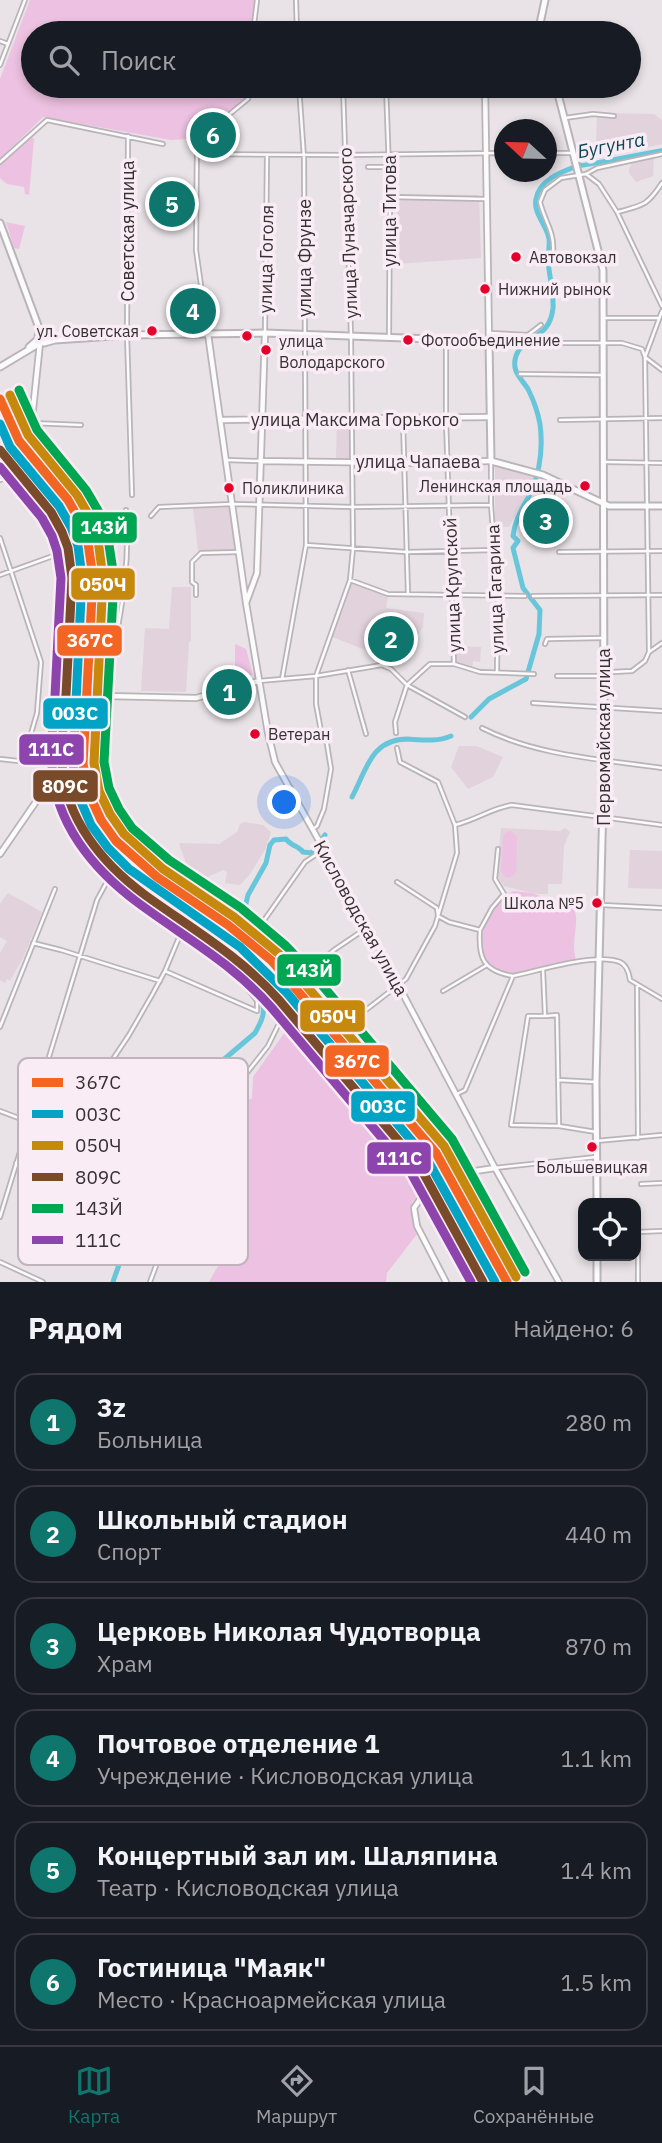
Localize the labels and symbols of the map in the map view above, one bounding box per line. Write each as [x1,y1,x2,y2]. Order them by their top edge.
pin: 6 [190,109,236,161]
north arrow [494,119,557,182]
water label: Бугунта [575,127,647,163]
street label: улица Луначарского [334,147,362,319]
street label: улица Титова [378,155,401,267]
street label: Советская улица [116,160,139,302]
pin: 5 [149,178,195,230]
street label: улица Фрунзе [293,199,316,317]
street label: улица Гоголя [254,204,278,314]
place label: Автовокзал [529,247,617,267]
marker: Автовокзал [509,250,523,264]
place label: Нижний рынок [498,279,611,299]
marker: Нижний рынок [478,282,492,296]
pin: 4 [170,285,216,337]
place label: ул. Советская [37,321,139,341]
marker: ул. Советская [145,324,159,338]
unlabelled marker [240,329,254,343]
place label: Фотообъединение [421,330,561,350]
place label: улица Володарского [279,331,385,372]
marker: Фотообъединение [401,333,415,347]
marker: улица Володарского [259,343,273,357]
street label: улица Максима Горького [251,408,459,431]
street label: улица Чапаева [356,450,481,473]
place label: Ленинская площадь [419,476,572,496]
place label: Поликлиника [242,478,344,498]
marker: Ленинская площадь [578,479,592,493]
marker: Поликлиника [222,481,236,495]
pin: 3 [523,495,569,547]
line badge: 143Й [71,511,138,544]
text: 143Й [80,515,128,539]
street label: улица Крупской [438,517,466,653]
street label: улица Гагарина [481,523,509,654]
line badge: 050Ч [70,567,136,601]
text: 050Ч [79,572,127,596]
pin: 2 [368,613,414,665]
line badge: 367С [56,624,123,657]
text: 367С [67,628,113,652]
street label: Первомайская улица [592,648,615,826]
pin: 1 [206,666,252,718]
line badge: 003С [42,697,109,730]
text: 003С [52,701,98,725]
place label: Ветеран [268,724,330,744]
marker: Ветеран [248,727,262,741]
line badge: 111С [18,733,85,766]
text: 111С [28,737,74,761]
line badge: 809С [32,769,99,803]
text: 809С [42,774,88,798]
your location [267,785,301,819]
street label: Кисловодская улица [309,836,414,1000]
place label: Школа №5 [504,893,584,913]
marker: Школа №5 [590,896,604,910]
line badge: 143Й [276,953,342,987]
text: 143Й [285,958,333,982]
line badge: 050Ч [299,999,366,1033]
text: 050Ч [309,1004,357,1028]
line badge: 367С [324,1044,390,1078]
text: 367С [334,1049,380,1073]
legend [18,1058,248,1265]
text: 367С [75,1070,121,1094]
line badge: 003С [350,1090,416,1123]
text: 003С [360,1094,406,1118]
text: 003С [75,1102,121,1126]
text: 050Ч [75,1133,121,1157]
marker: Большевицкая [585,1140,599,1154]
line badge: 111С [366,1141,432,1175]
text: 111С [376,1146,422,1170]
place label: Большевицкая [536,1157,648,1177]
text: 809С [75,1165,121,1189]
text: 143Й [75,1196,123,1220]
text: 111С [75,1228,121,1252]

